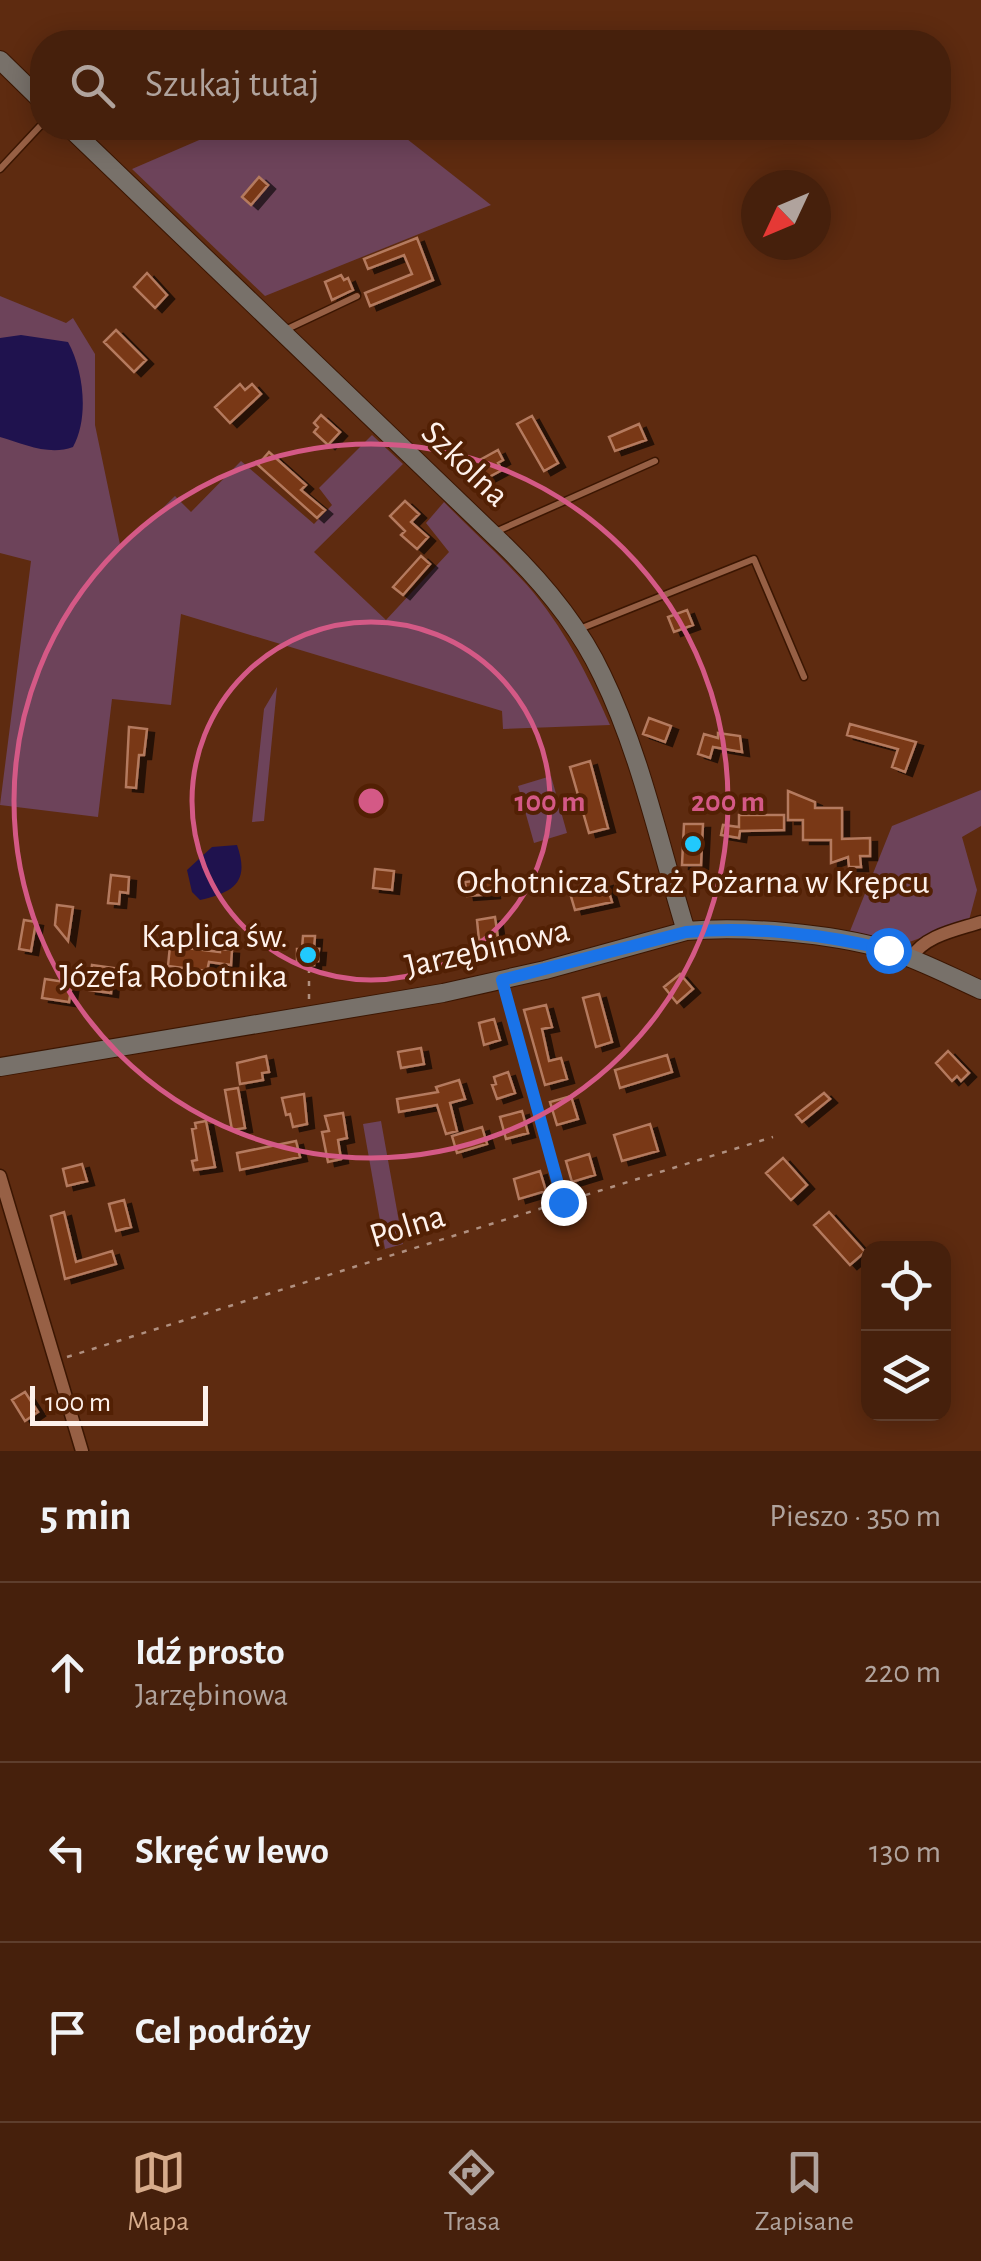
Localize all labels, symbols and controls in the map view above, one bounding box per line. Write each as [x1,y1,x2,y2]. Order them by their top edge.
search box [30,30,951,140]
icon: search [65,58,120,113]
text: Szukaj tutaj [145,66,320,104]
north arrow [741,170,831,260]
street label: Szkolna [415,415,515,514]
centre of rings [353,783,389,819]
text: 100 m [515,787,585,817]
text: 200 m [691,787,765,817]
marker: Ochotnicza Straż Pożarna w Krępcu [682,833,704,855]
place label: Ochotnicza Straż Pożarna w Krępcu [456,865,930,900]
street label: Jarzębinowa [402,913,573,984]
place label: Kaplica św. Józefa Robotnika [59,919,288,994]
route start [866,928,912,974]
marker: Kaplica św. Józefa Robotnika [297,944,319,966]
route end [541,1180,587,1226]
street label: Polna [366,1198,449,1254]
map controls [861,1241,951,1421]
button: locate [861,1241,951,1331]
button: layers [861,1331,951,1421]
scale bar [30,1381,208,1426]
text: 100 m [45,1389,111,1417]
text: 5 min [40,1495,132,1537]
text: Pieszo · 350 m [769,1500,941,1532]
text: Idź prosto [135,1634,285,1672]
icon: ahead [40,1645,95,1700]
text: 220 m [864,1656,941,1688]
text: Jarzębinowa [135,1679,288,1711]
icon: left [40,1825,95,1880]
text: Skręć w lewo [135,1833,329,1871]
text: 130 m [869,1836,941,1868]
icon: arrive [40,2005,95,2060]
text: Cel podróży [135,2013,311,2051]
tab: Mapa [127,2145,189,2239]
tab: Trasa [443,2145,500,2239]
tab: Zapisane [755,2145,854,2239]

